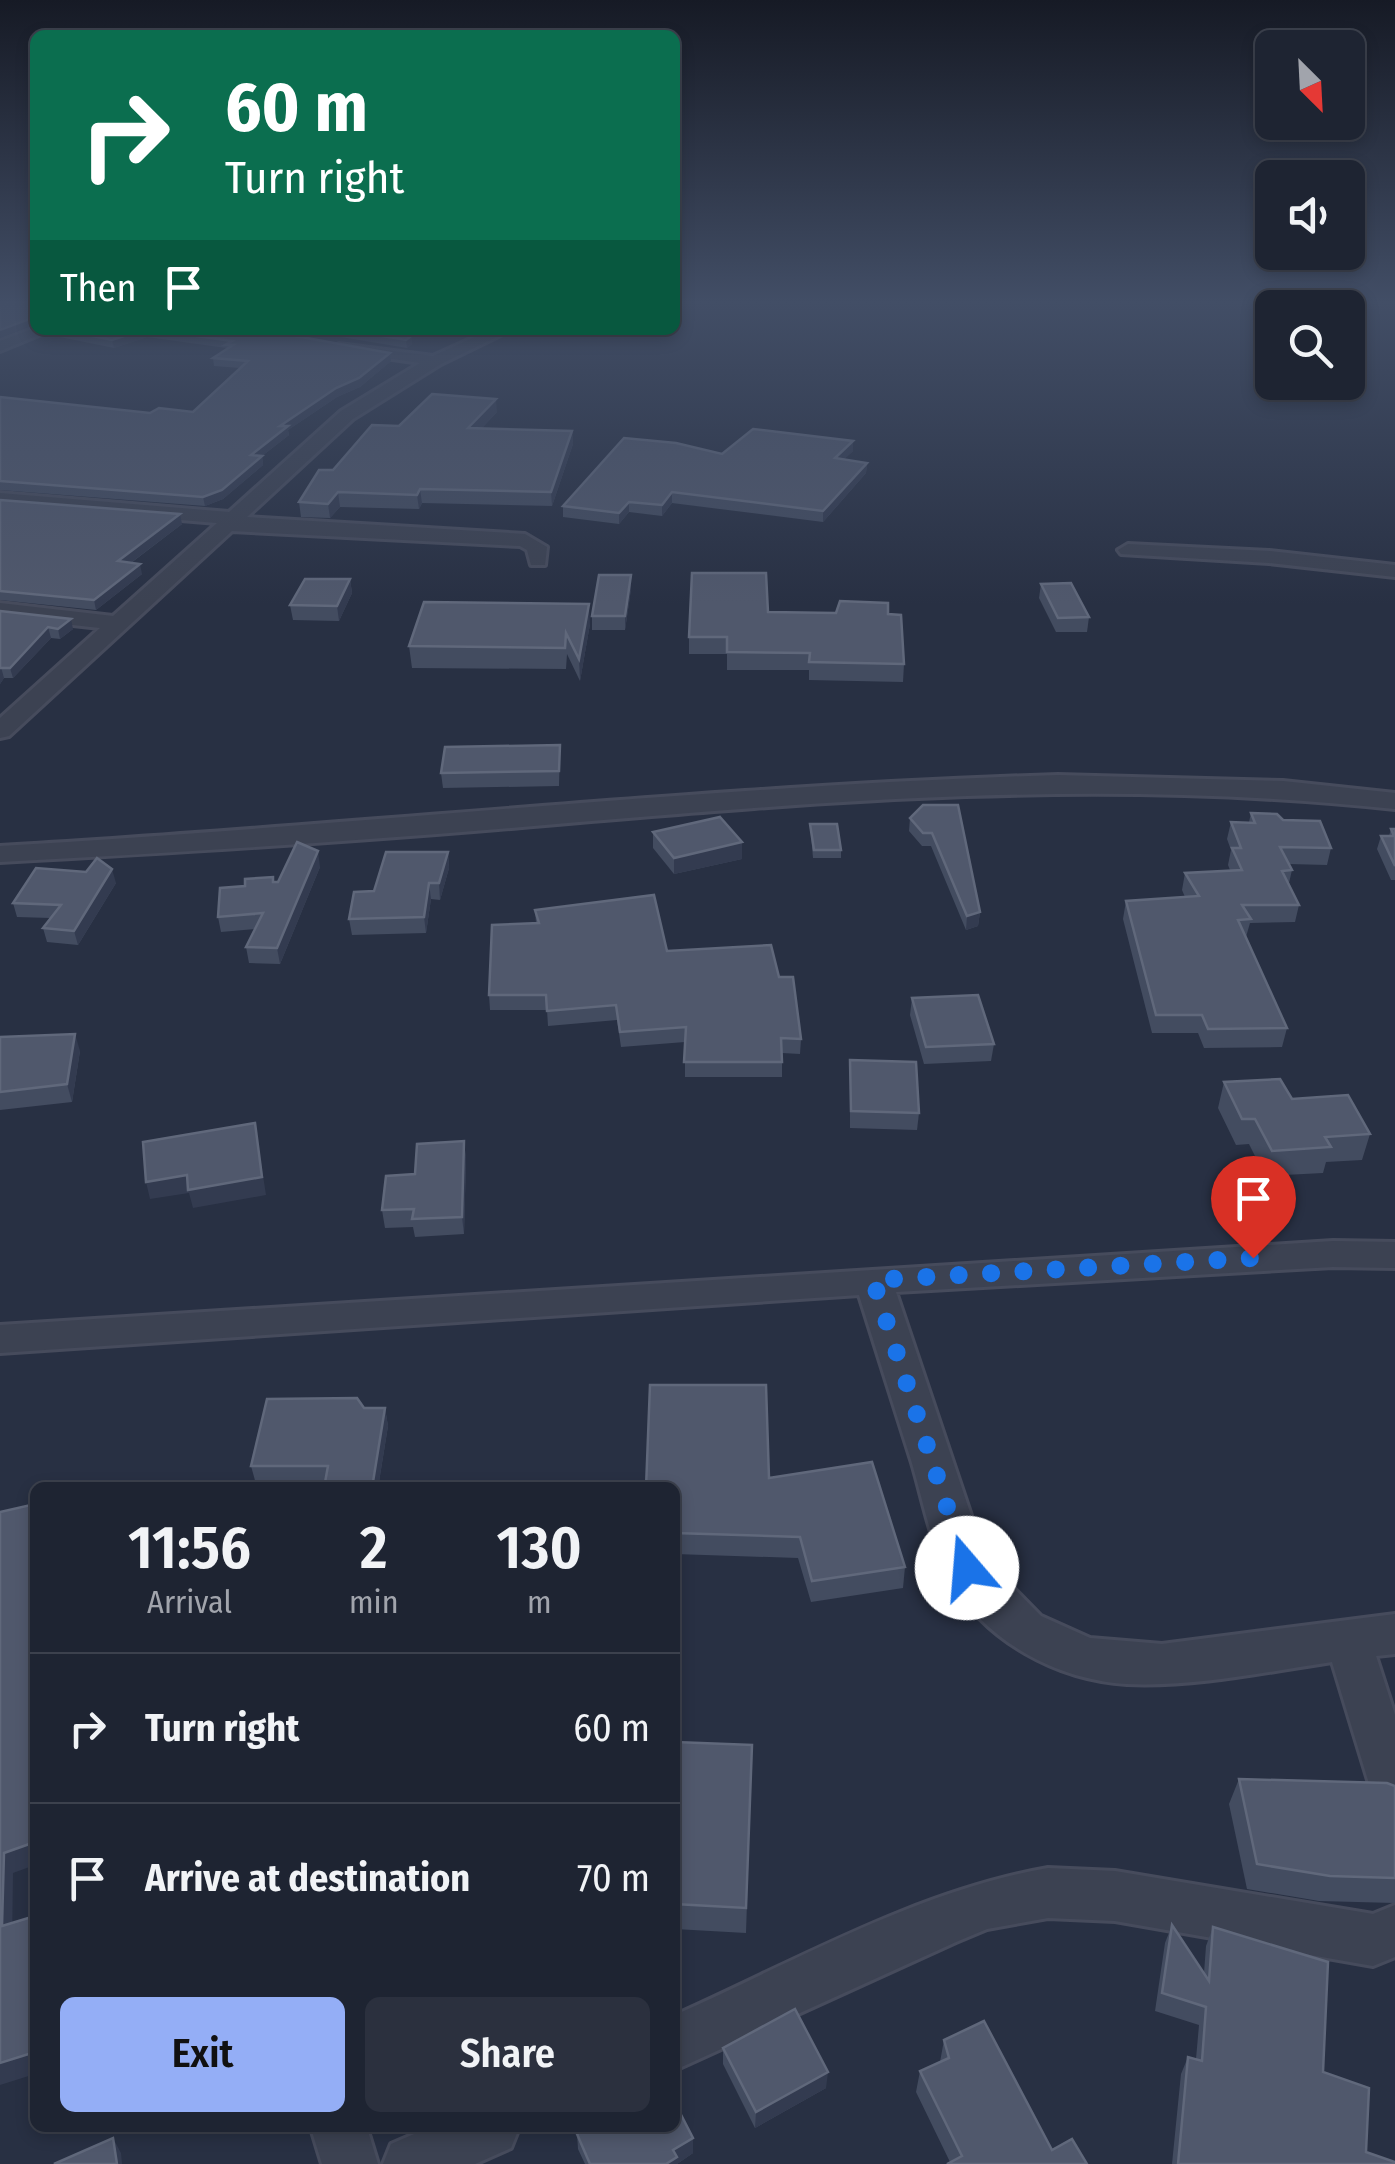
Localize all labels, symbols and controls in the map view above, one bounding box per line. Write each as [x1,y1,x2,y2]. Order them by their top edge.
north arrow [1255,30,1365,140]
map controls [1255,30,1365,400]
text: 60 m [225,66,368,150]
icon: right [60,70,190,200]
text: Turn right [225,151,404,205]
button: sound [1255,160,1365,270]
icon: arrive [156,260,211,315]
text: Then [60,265,136,311]
button: search [1255,290,1365,400]
pin [1211,1156,1296,1259]
icon: arrive [1226,1171,1281,1226]
text: 11:56 [128,1512,251,1584]
text: 2 [360,1512,388,1584]
text: 130 [497,1512,582,1584]
position arrow [915,1516,1019,1620]
text: Arrival [147,1583,232,1621]
text: min [349,1583,399,1621]
text: m [527,1583,552,1621]
icon: right [60,1701,115,1756]
text: Turn right [145,1705,299,1751]
text: 60 m [573,1705,650,1751]
icon: arrive [60,1851,115,1906]
text: Arrive at destination [145,1855,470,1901]
text: 70 m [577,1855,650,1901]
button: Exit [60,1997,345,2112]
button: Share [365,1997,650,2112]

